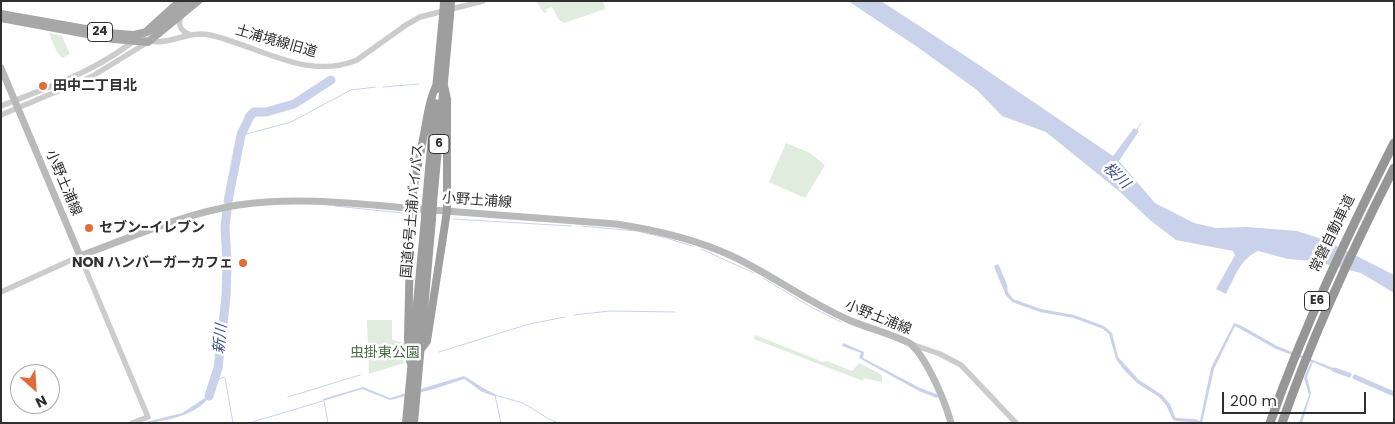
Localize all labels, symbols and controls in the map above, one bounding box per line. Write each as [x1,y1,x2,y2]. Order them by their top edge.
road number: 24 [88,22,112,42]
street label: 土浦境線旧道 [233,22,319,62]
place label: 田中二丁目北 [53,78,137,94]
marker: 田中二丁目北 [37,80,49,92]
road number: 6 [429,134,449,154]
street label: 国道6号土浦バイパス [399,143,427,279]
street label: 小野土浦線 [42,148,84,218]
water label: 桜川 [1099,159,1133,193]
street label: 小野土浦線 [441,190,513,212]
street label: 常磐自動車道 [1307,193,1359,275]
place label: セブン-イレブン [99,220,205,236]
marker: セブン-イレブン [83,222,95,234]
place label: NON ハンバーガーカフェ [72,255,233,271]
marker: NON ハンバーガーカフェ [237,257,249,269]
road number: E6 [1304,292,1330,310]
street label: 小野土浦線 [842,297,914,339]
water label: 新川 [210,323,232,355]
park label: 虫掛東公園 [350,345,420,361]
north arrow [10,364,60,414]
scale bar [1225,382,1369,414]
text: N [32,390,50,413]
text: 200 m [1230,390,1277,411]

